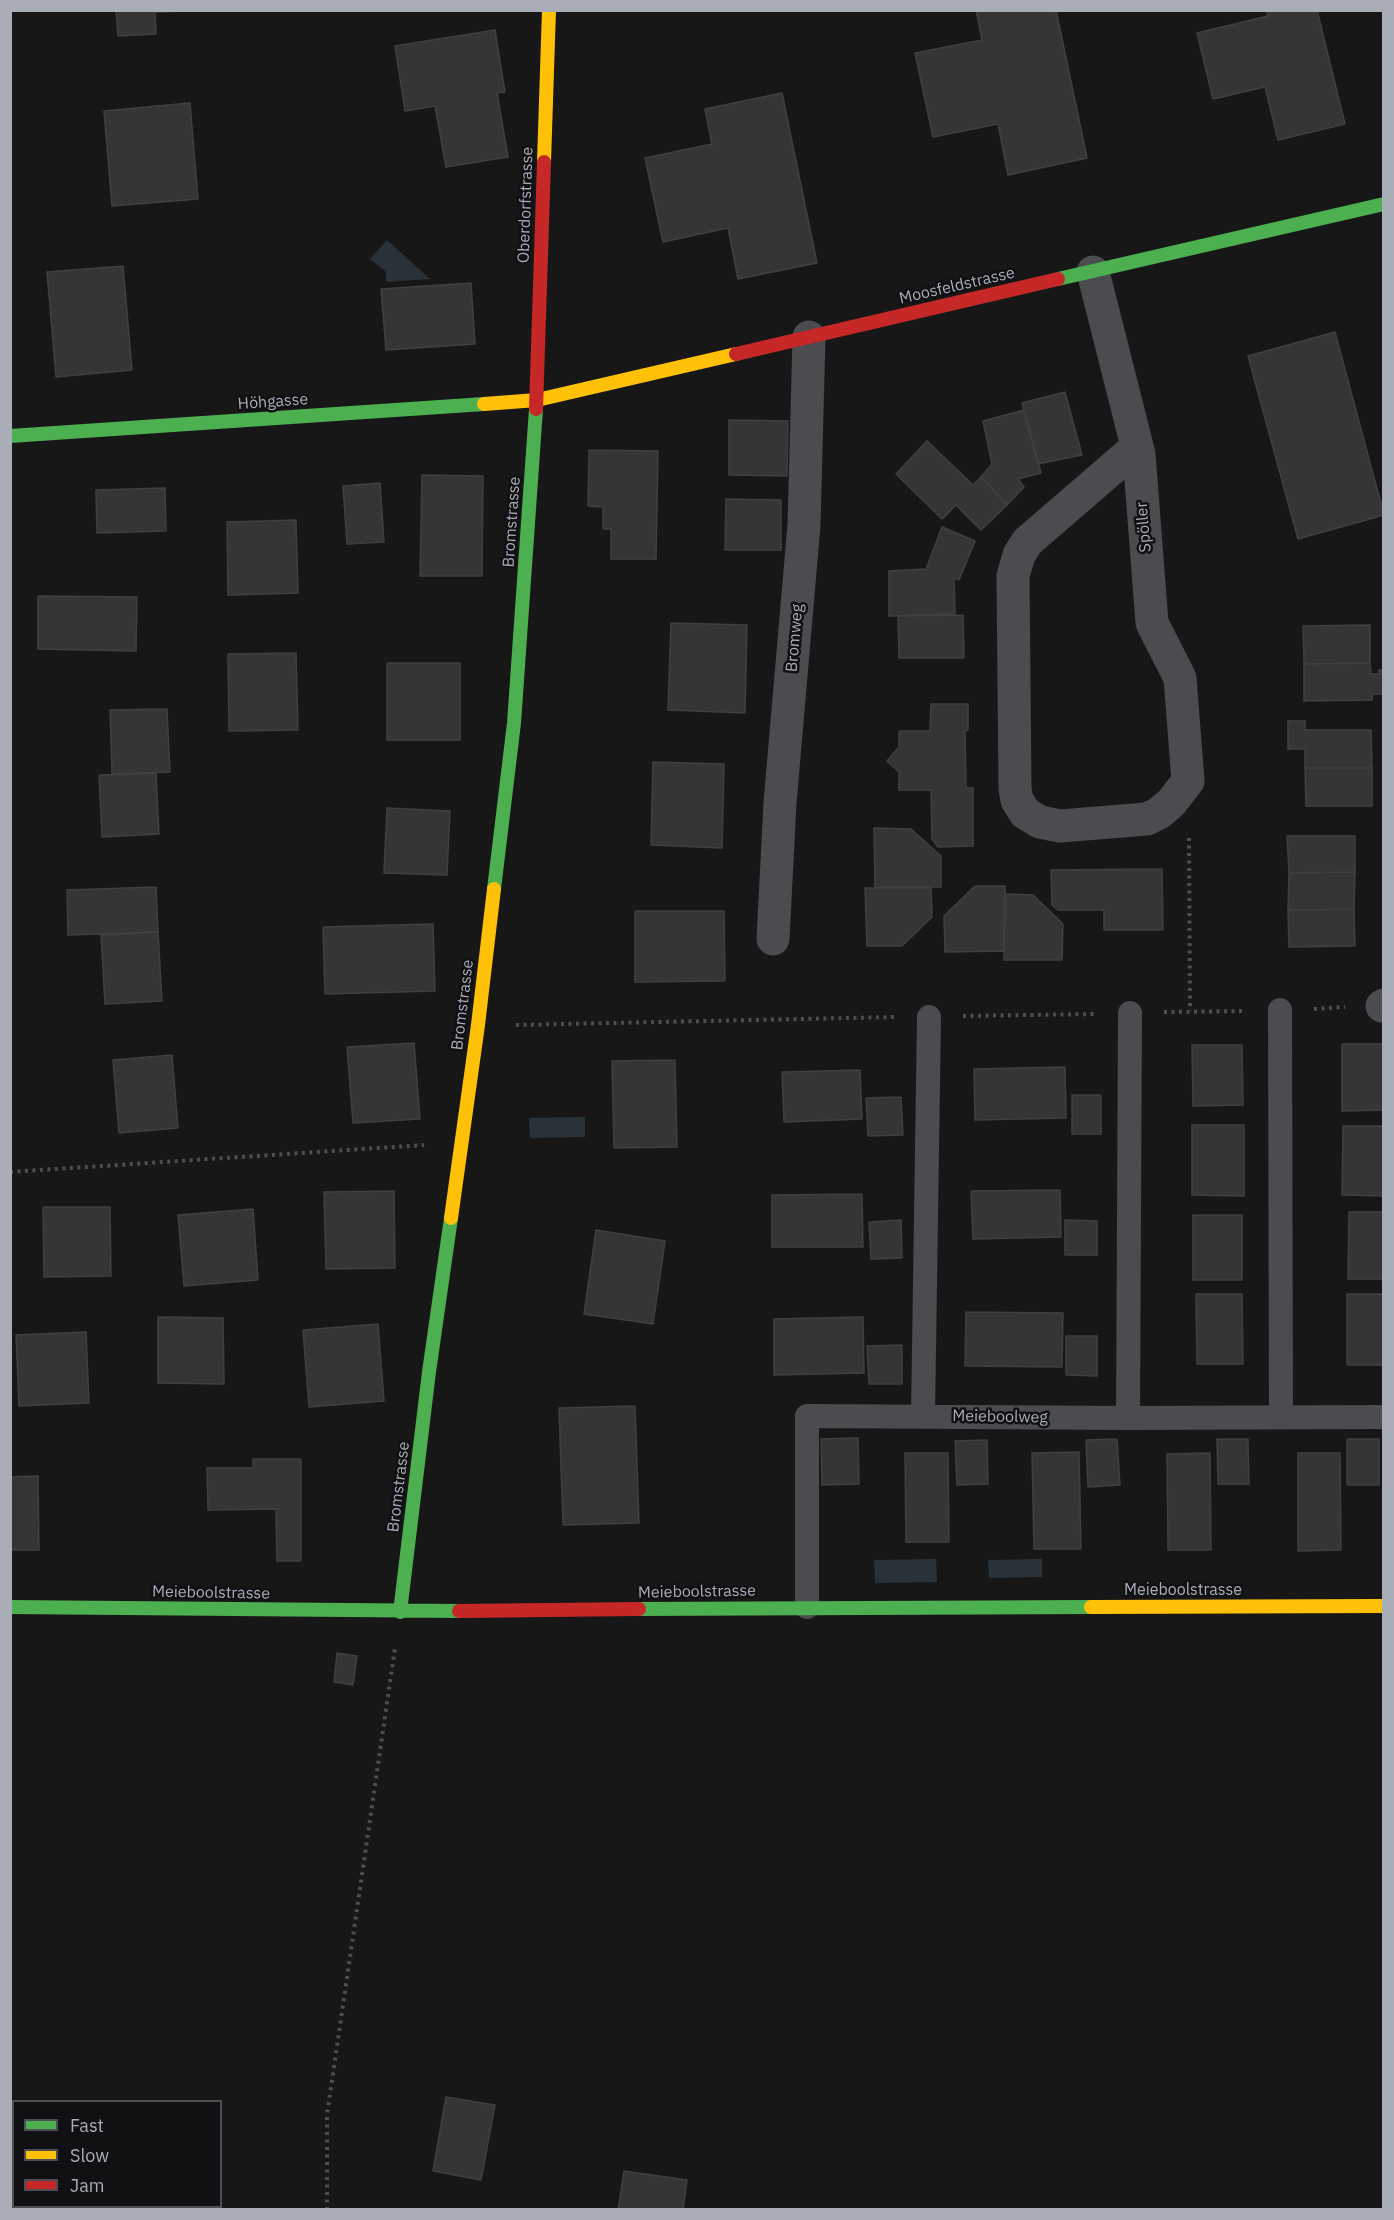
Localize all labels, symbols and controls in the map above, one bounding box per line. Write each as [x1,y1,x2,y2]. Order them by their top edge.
street label: Oberdorfstrasse [514,146,538,264]
street label: Moosfeldstrasse [897,263,1017,309]
street label: Höhgasse [237,390,309,414]
street label: Bromstrasse [499,476,525,568]
street label: Spöller [1132,501,1156,553]
street label: Bromweg [782,603,808,673]
street label: Bromstrasse [448,959,478,1051]
street label: Meieboolweg [952,1407,1048,1427]
street label: Bromstrasse [384,1441,414,1533]
street label: Meieboolstrasse [1124,1580,1242,1600]
street label: Meieboolstrasse [638,1581,756,1603]
street label: Meieboolstrasse [152,1582,270,1604]
legend [12,2100,222,2208]
text: Fast [70,2114,104,2137]
text: Slow [70,2144,109,2167]
text: Jam [70,2174,105,2197]

